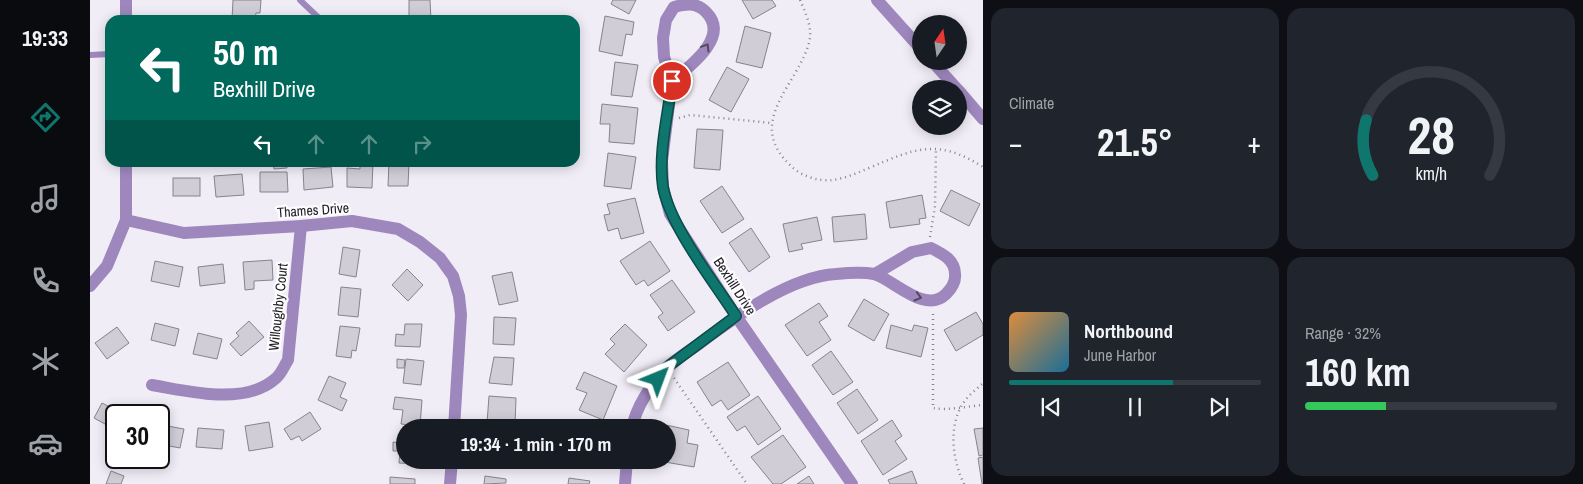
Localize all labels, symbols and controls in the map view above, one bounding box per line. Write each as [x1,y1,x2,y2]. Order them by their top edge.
north arrow [912,15,968,70]
map controls [912,15,967,135]
text: 19:33 [22,23,68,53]
text: 50 m [213,29,278,76]
icon: left [130,35,195,100]
one-way arrow [700,44,710,53]
pin [651,60,693,102]
icon: arrive [658,67,686,95]
text: Bexhill Drive [213,74,315,104]
button: layers [912,80,967,135]
text: Climate [1009,92,1054,114]
icon: directions [28,100,63,135]
text: 28 [1407,100,1455,170]
text: 21.5° [1097,117,1173,168]
text: − [1009,124,1022,162]
text: + [1248,124,1261,162]
icon: left [249,130,277,158]
icon: ahead [302,130,330,158]
icon: ahead [355,130,383,158]
icon: right [408,130,436,158]
text: km/h [1415,162,1447,186]
icon: music [28,181,63,216]
street label: Thames Drive [276,199,350,221]
street label: Bexhill Drive [710,254,760,318]
street label: Willoughby Court [264,262,292,352]
icon: phone [28,263,63,298]
one-way arrow [913,291,921,301]
text: Northbound [1084,318,1173,344]
text: Range · 32% [1305,322,1381,344]
icon: climate [28,344,63,379]
text: June Harbor [1084,344,1156,366]
text: 160 km [1305,347,1411,398]
position arrow [631,352,683,404]
icon: previous [1037,393,1065,421]
icon: pause [1121,393,1149,421]
icon: next [1205,393,1233,421]
speed limit sign: 30 [105,404,170,469]
icon: car [28,426,63,461]
text: 19:34 · 1 min · 170 m [461,431,611,457]

